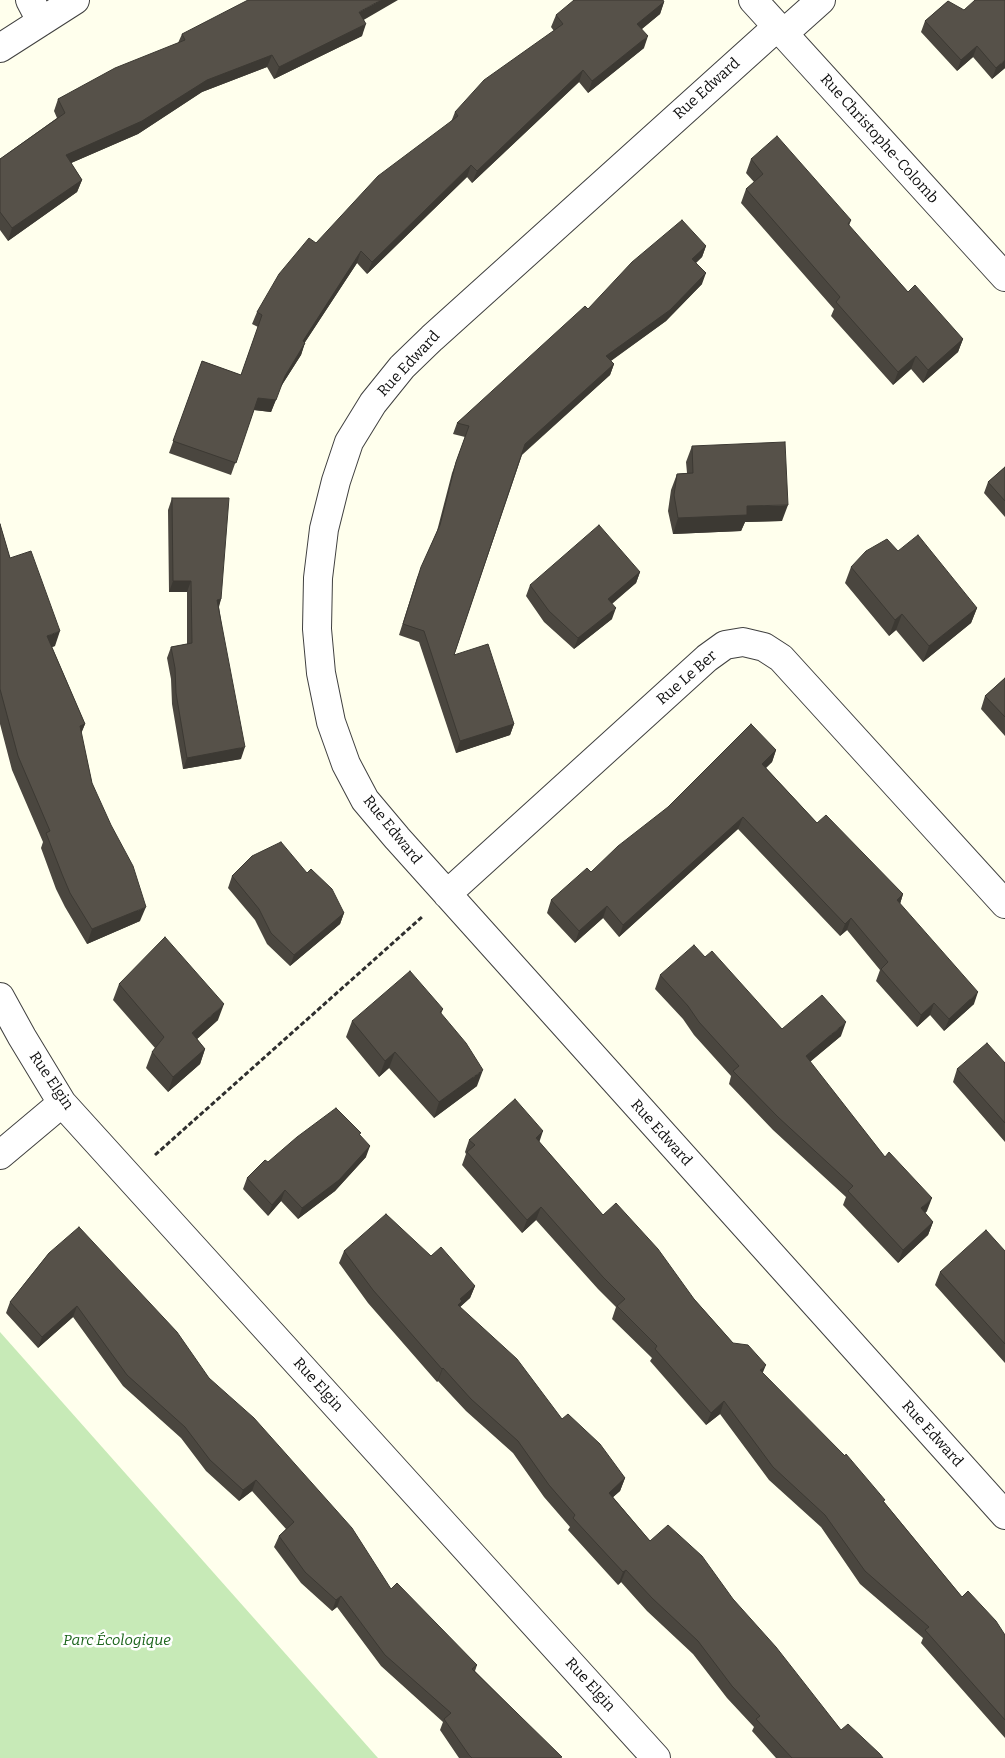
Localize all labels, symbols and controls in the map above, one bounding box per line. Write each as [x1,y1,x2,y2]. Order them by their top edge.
street label: Rue Edward [670,55,744,123]
street label: Rue Christophe-Colomb [816,71,942,207]
street label: Rue Edward [374,328,444,400]
street label: Rue Le Ber [653,647,721,709]
street label: Rue Edward [359,792,425,868]
street label: Rue Elgin [25,1049,77,1113]
street label: Rue Edward [627,1096,695,1170]
street label: Rue Elgin [289,1354,347,1416]
street label: Rue Edward [898,1397,966,1471]
park label: Parc Écologique [63,1632,171,1650]
street label: Rue Elgin [561,1654,619,1716]

